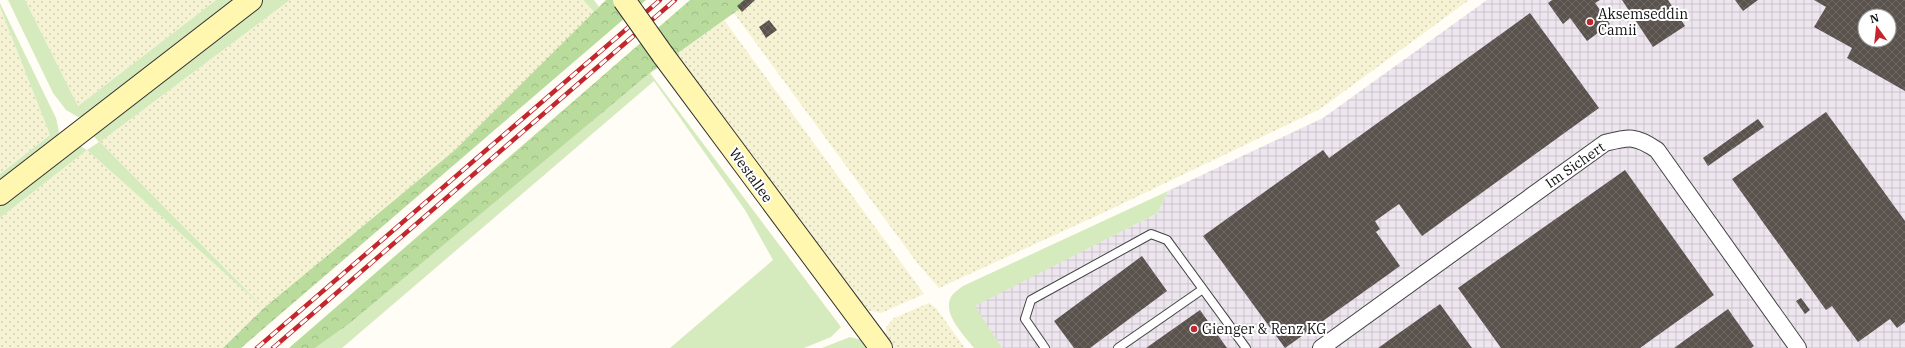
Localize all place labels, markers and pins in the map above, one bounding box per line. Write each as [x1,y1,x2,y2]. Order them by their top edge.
place label: Aksemseddin Camii [1598,5,1688,39]
marker: Aksemseddin Camii [1585,17,1595,27]
place label: Gienger & Renz KG [1202,320,1326,338]
marker: Gienger & Renz KG [1189,324,1199,334]

